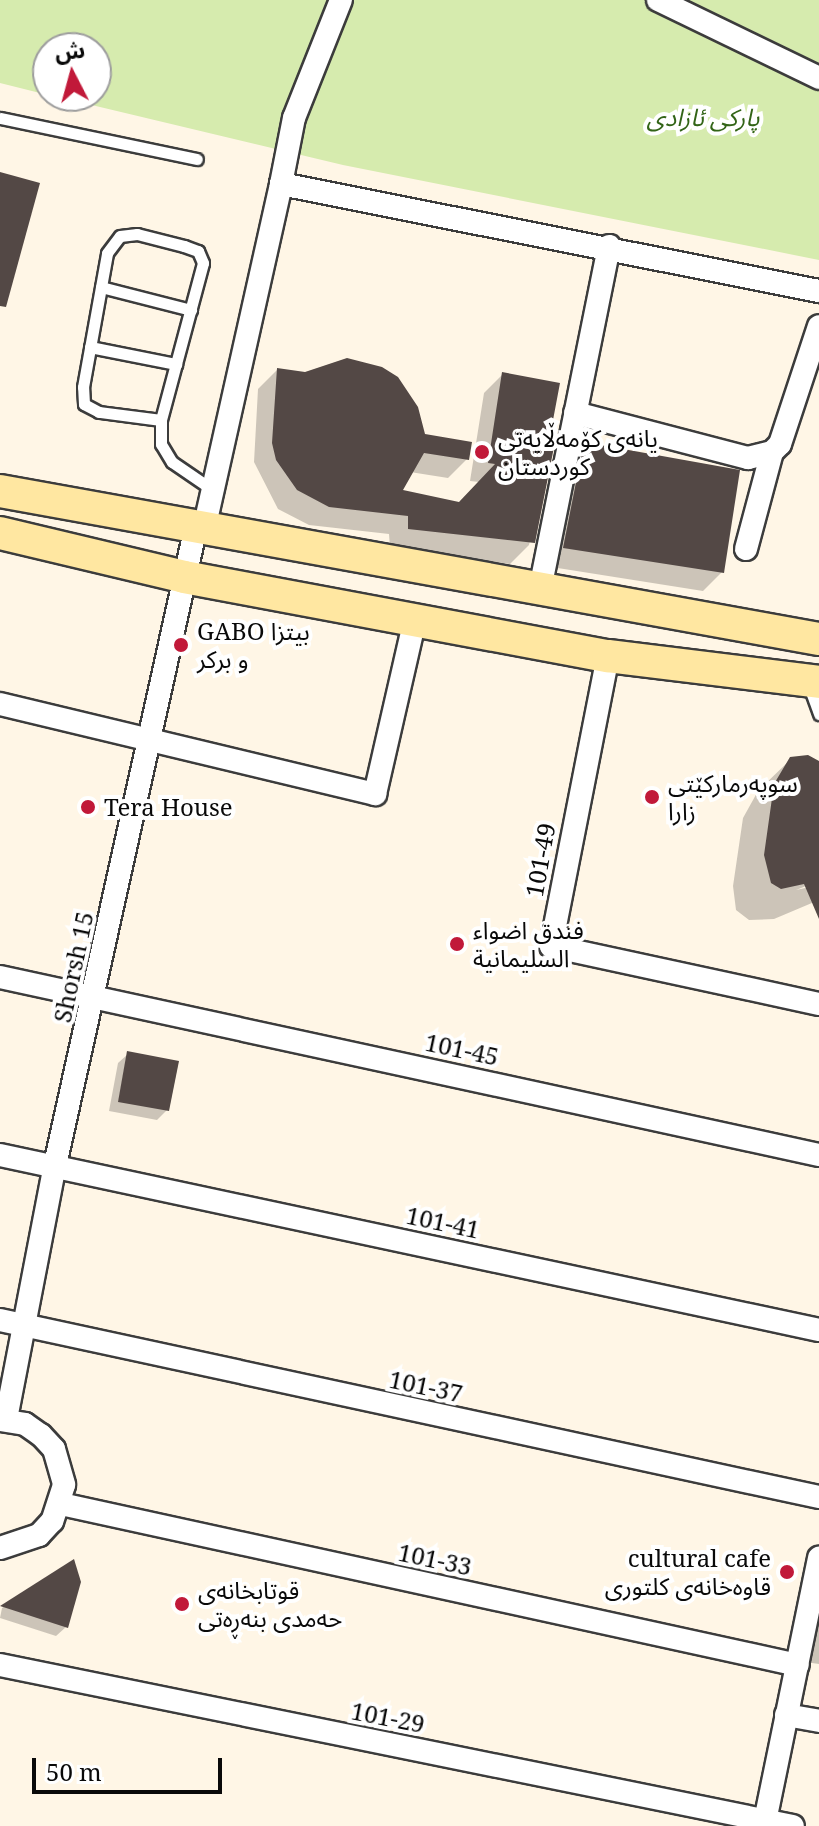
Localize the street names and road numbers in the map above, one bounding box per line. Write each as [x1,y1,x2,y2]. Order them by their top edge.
street label: 101-49 [519,821,561,899]
street label: Shorsh 15 [47,909,99,1025]
street label: 101-45 [423,1027,501,1071]
street label: 101-41 [404,1200,482,1244]
street label: 101-37 [387,1364,465,1408]
street label: 101-33 [396,1537,474,1581]
street label: 101-29 [349,1696,427,1738]

